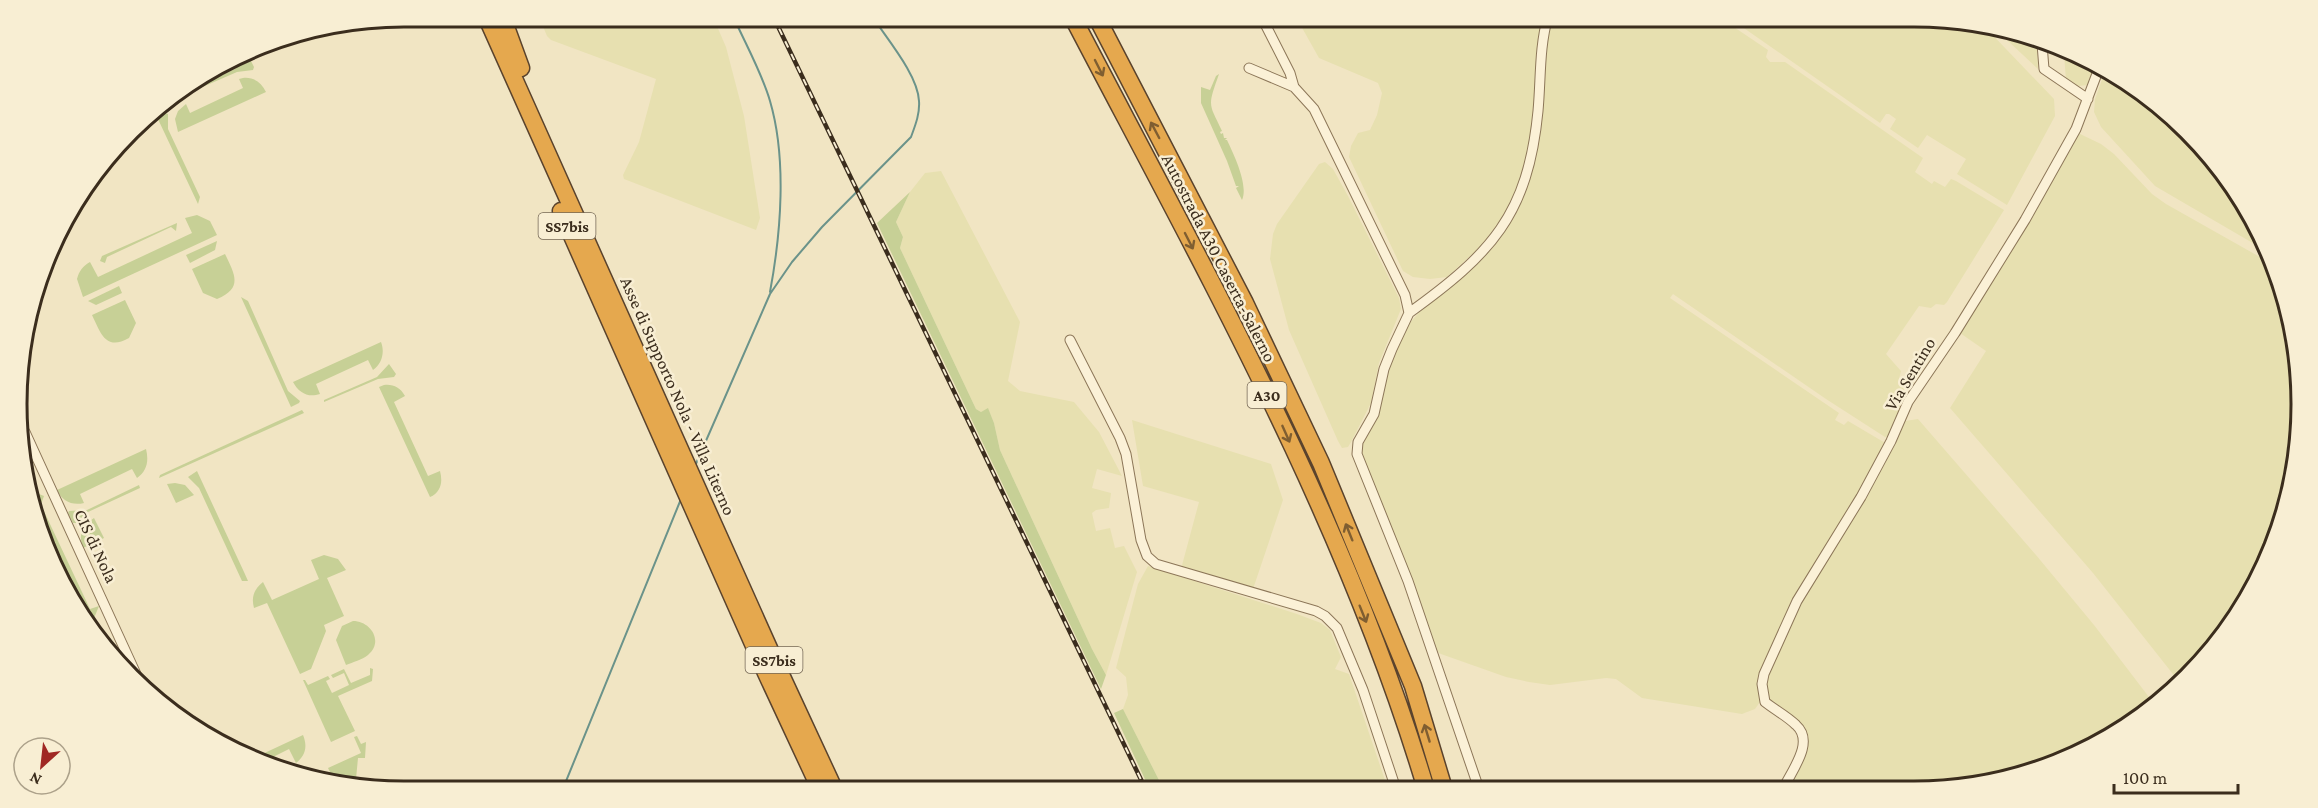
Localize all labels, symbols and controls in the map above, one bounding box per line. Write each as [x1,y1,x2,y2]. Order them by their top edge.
one-way arrow [1094,59,1106,77]
one-way arrow [1149,121,1160,139]
street label: Autostrada A30 Caserta-Salerno [1158,151,1280,365]
road number: SS7bis [538,213,596,239]
one-way arrow [1184,232,1195,250]
street label: Asse di Supporto Nola - Villa Literno [616,274,740,518]
street label: Via Sentino [1880,334,1940,414]
road number: A30 [1248,382,1286,408]
one-way arrow [1281,425,1292,443]
street label: CIS di Nola [70,506,122,586]
one-way arrow [1343,523,1354,542]
one-way arrow [1358,604,1369,622]
road number: SS7bis [746,647,802,673]
one-way arrow [1421,724,1432,743]
north arrow [12,736,72,796]
scale bar [2114,757,2238,795]
text: 100 m [2123,768,2168,788]
text: N [27,769,44,789]

